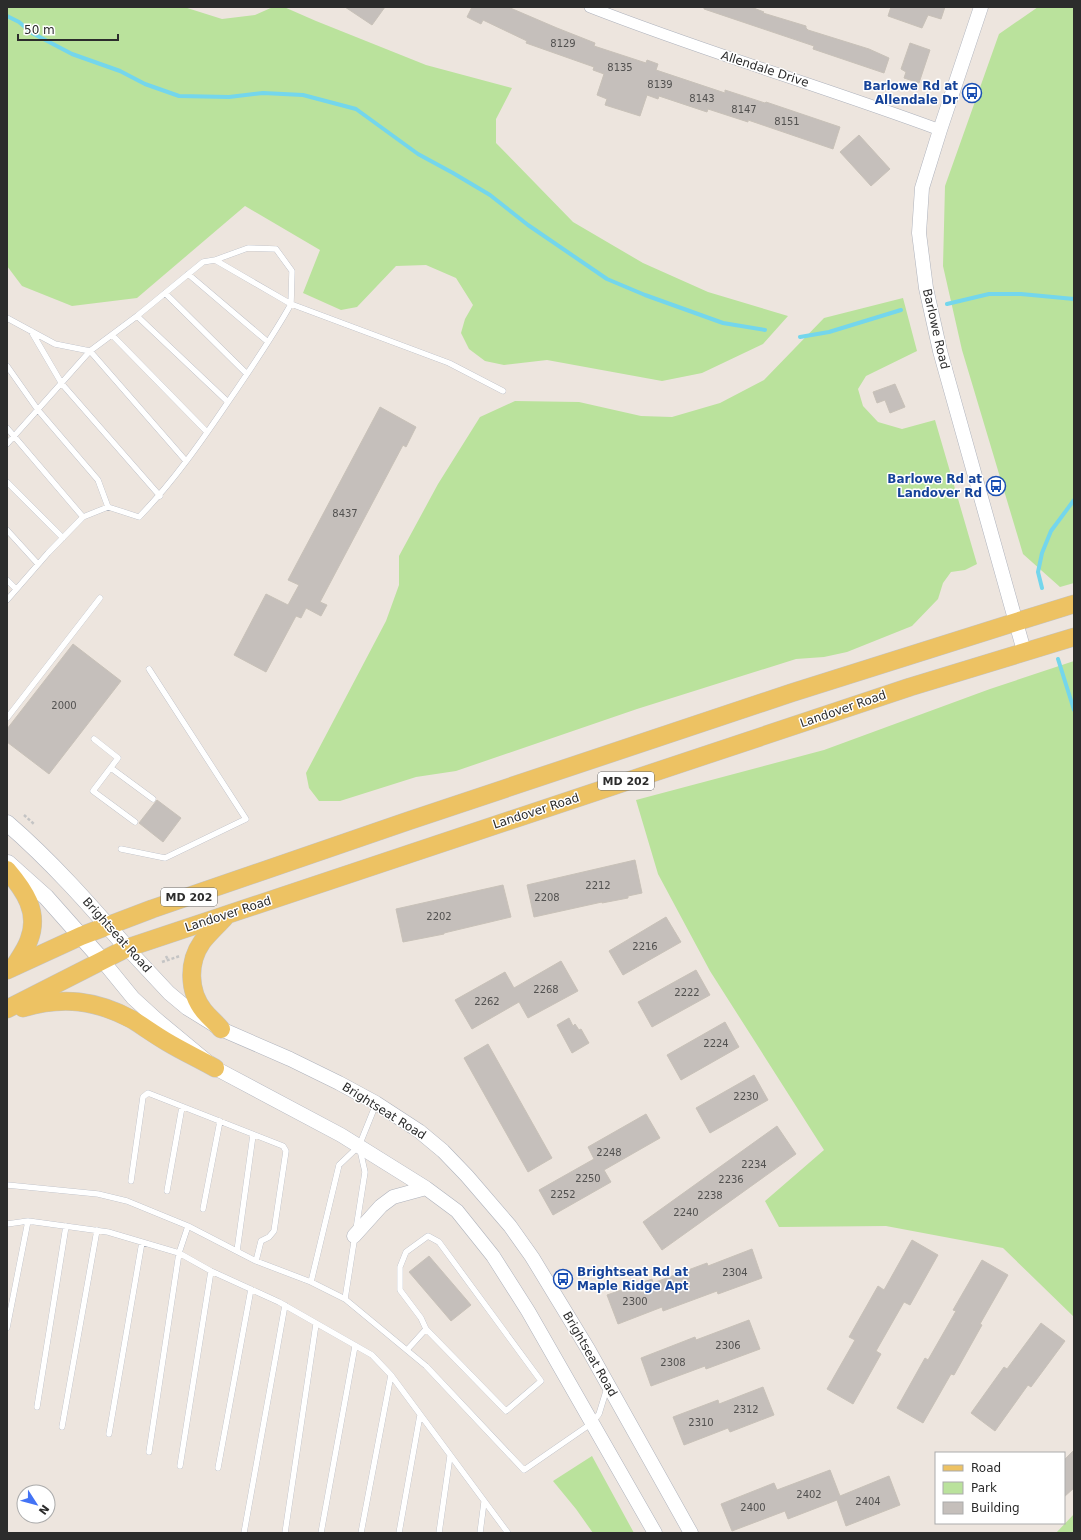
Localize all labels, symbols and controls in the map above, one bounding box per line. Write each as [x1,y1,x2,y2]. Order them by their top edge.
scale bar [18,16,118,42]
text: 50 m [24,23,55,37]
house number: 8129 [550,38,576,49]
street label: Allendale Drive [719,48,811,90]
house number: 8135 [607,62,633,73]
house number: 8139 [647,79,673,90]
place label: Barlowe Rd at Allendale Dr [863,79,958,107]
bus stop icon: Barlowe Rd at Allendale Dr [961,82,983,104]
house number: 8143 [689,93,715,104]
house number: 8147 [731,104,757,115]
house number: 8151 [774,116,800,127]
street label: Barlowe Road [920,287,952,371]
place label: Barlowe Rd at Landover Rd [887,472,982,500]
bus stop icon: Barlowe Rd at Landover Rd [985,475,1007,497]
house number: 8437 [332,508,358,519]
street label: Landover Road [798,688,888,730]
house number: 2000 [51,700,77,711]
road number: MD 202 [598,772,654,790]
street label: Landover Road [491,790,581,832]
house number: 2212 [585,880,611,891]
road number: MD 202 [161,888,217,906]
house number: 2208 [534,892,560,903]
street label: Landover Road [183,893,273,935]
street label: Brightseat Road [80,895,154,975]
house number: 2202 [426,911,452,922]
house number: 2216 [632,941,658,952]
house number: 2268 [533,984,559,995]
house number: 2222 [674,987,700,998]
house number: 2262 [474,996,500,1007]
house number: 2224 [703,1038,729,1049]
street label: Brightseat Road [340,1080,428,1142]
house number: 2230 [733,1091,759,1102]
house number: 2248 [596,1147,622,1158]
house number: 2234 [741,1159,767,1170]
house number: 2250 [575,1173,601,1184]
house number: 2236 [718,1174,744,1185]
house number: 2252 [550,1189,576,1200]
house number: 2238 [697,1190,723,1201]
house number: 2240 [673,1207,699,1218]
place label: Brightseat Rd at Maple Ridge Apt [577,1265,689,1293]
house number: 2304 [722,1267,748,1278]
bus stop icon: Brightseat Rd at Maple Ridge Apt [552,1268,574,1290]
house number: 2300 [622,1296,648,1307]
street label: Brightseat Road [560,1309,620,1399]
house number: 2306 [715,1340,741,1351]
house number: 2308 [660,1357,686,1368]
house number: 2312 [733,1404,759,1415]
house number: 2310 [688,1417,714,1428]
legend [935,1452,1065,1524]
text: Road [971,1461,1001,1475]
text: Park [971,1481,997,1495]
north arrow [16,1484,56,1524]
house number: 2402 [796,1489,822,1500]
house number: 2404 [855,1496,881,1507]
text: Building [971,1501,1020,1515]
text: N [36,1502,52,1517]
house number: 2400 [740,1502,766,1513]

